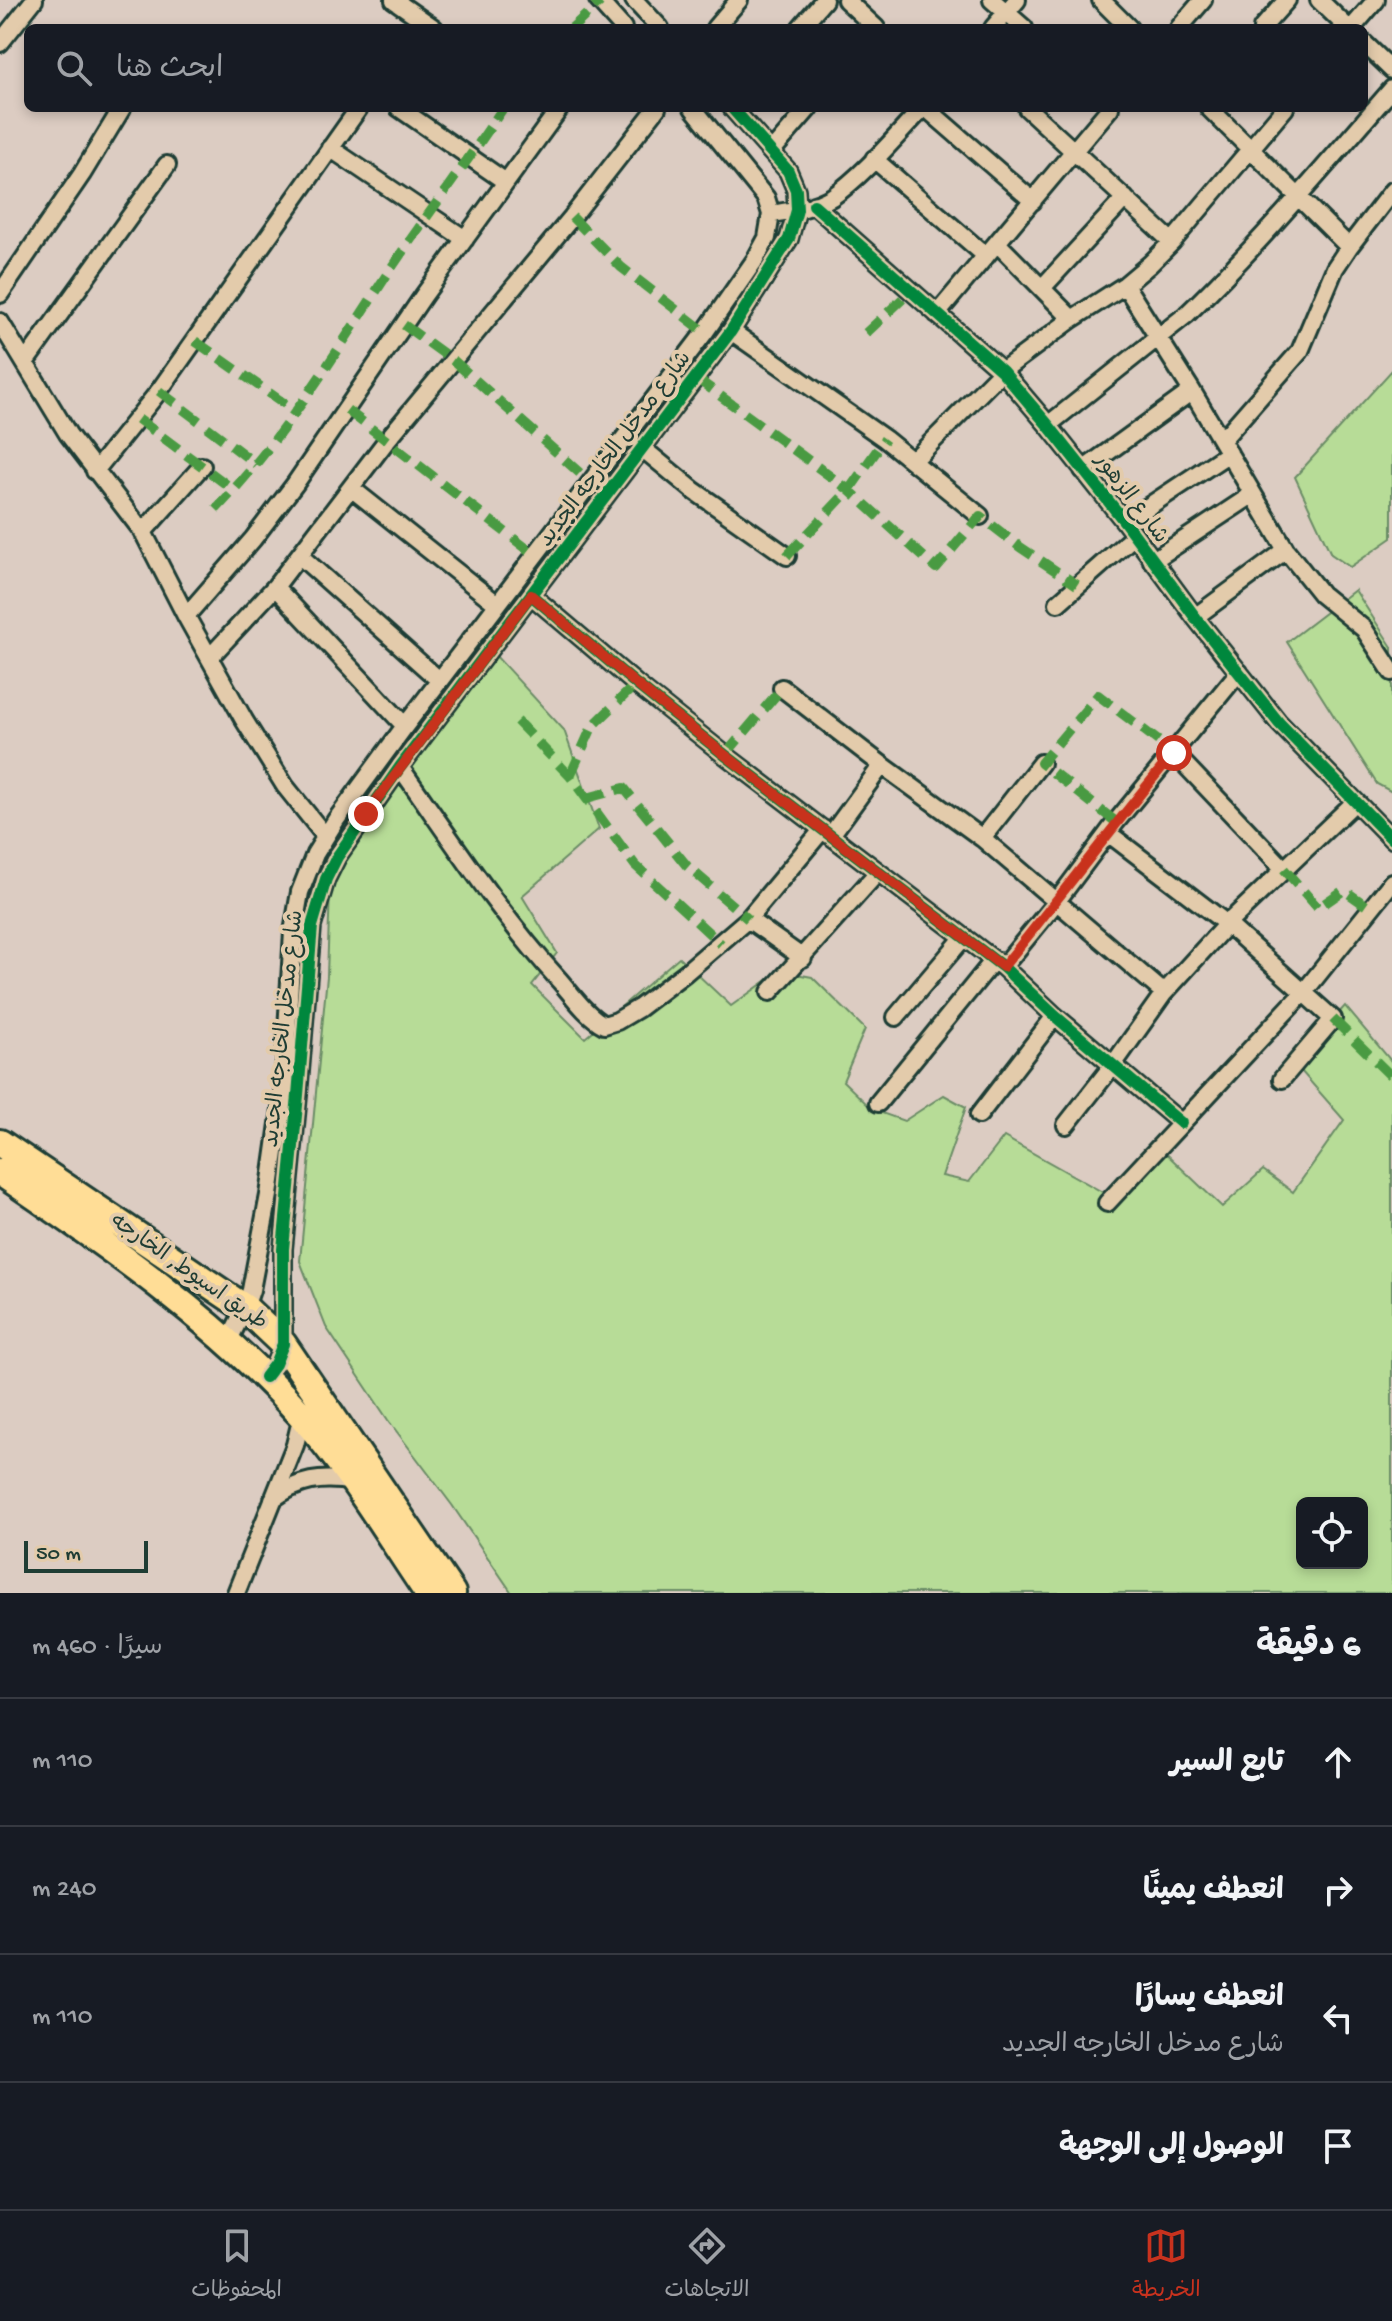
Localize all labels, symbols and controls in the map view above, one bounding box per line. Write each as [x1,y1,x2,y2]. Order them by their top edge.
search box [24,24,1368,112]
icon: search [52,46,96,90]
text: ابحث هنا [116,53,223,88]
street label: شارع مدخل الخارجه الجديد [534,347,698,553]
street label: شارع الزهور [1087,448,1173,550]
route start [1156,735,1192,771]
route end [348,796,384,832]
street label: شارع مدخل الخارجه الجديد [260,909,310,1149]
street label: طريق اسيوط, الخارجه [105,1209,271,1337]
map controls [1296,1497,1368,1569]
button: locate [1296,1497,1368,1569]
scale bar [24,1537,148,1573]
text: 50 m [36,1542,81,1568]
text: 6 دقيقة [1256,1628,1360,1668]
text: سيرًا · 460 m [32,1633,163,1664]
icon: ahead [1316,1740,1360,1784]
text: 110 m [32,1747,92,1778]
text: تابع السير [1170,1747,1284,1782]
icon: right [1316,1868,1360,1912]
text: 240 m [32,1875,96,1906]
text: انعطف يمينًا [1143,1875,1284,1910]
text: انعطف يسارًا [1135,1982,1284,2017]
icon: left [1316,1996,1360,2040]
text: 110 m [32,2003,92,2034]
text: شارع مدخل الخارجه الجديد [1002,2031,1284,2062]
icon: arrive [1316,2124,1360,2168]
text: الوصول إلى الوجهة [1059,2131,1284,2166]
tab: المحفوظات [191,2224,282,2308]
tab: الاتجاهات [665,2224,749,2308]
tab: الخريطة [1132,2224,1201,2308]

